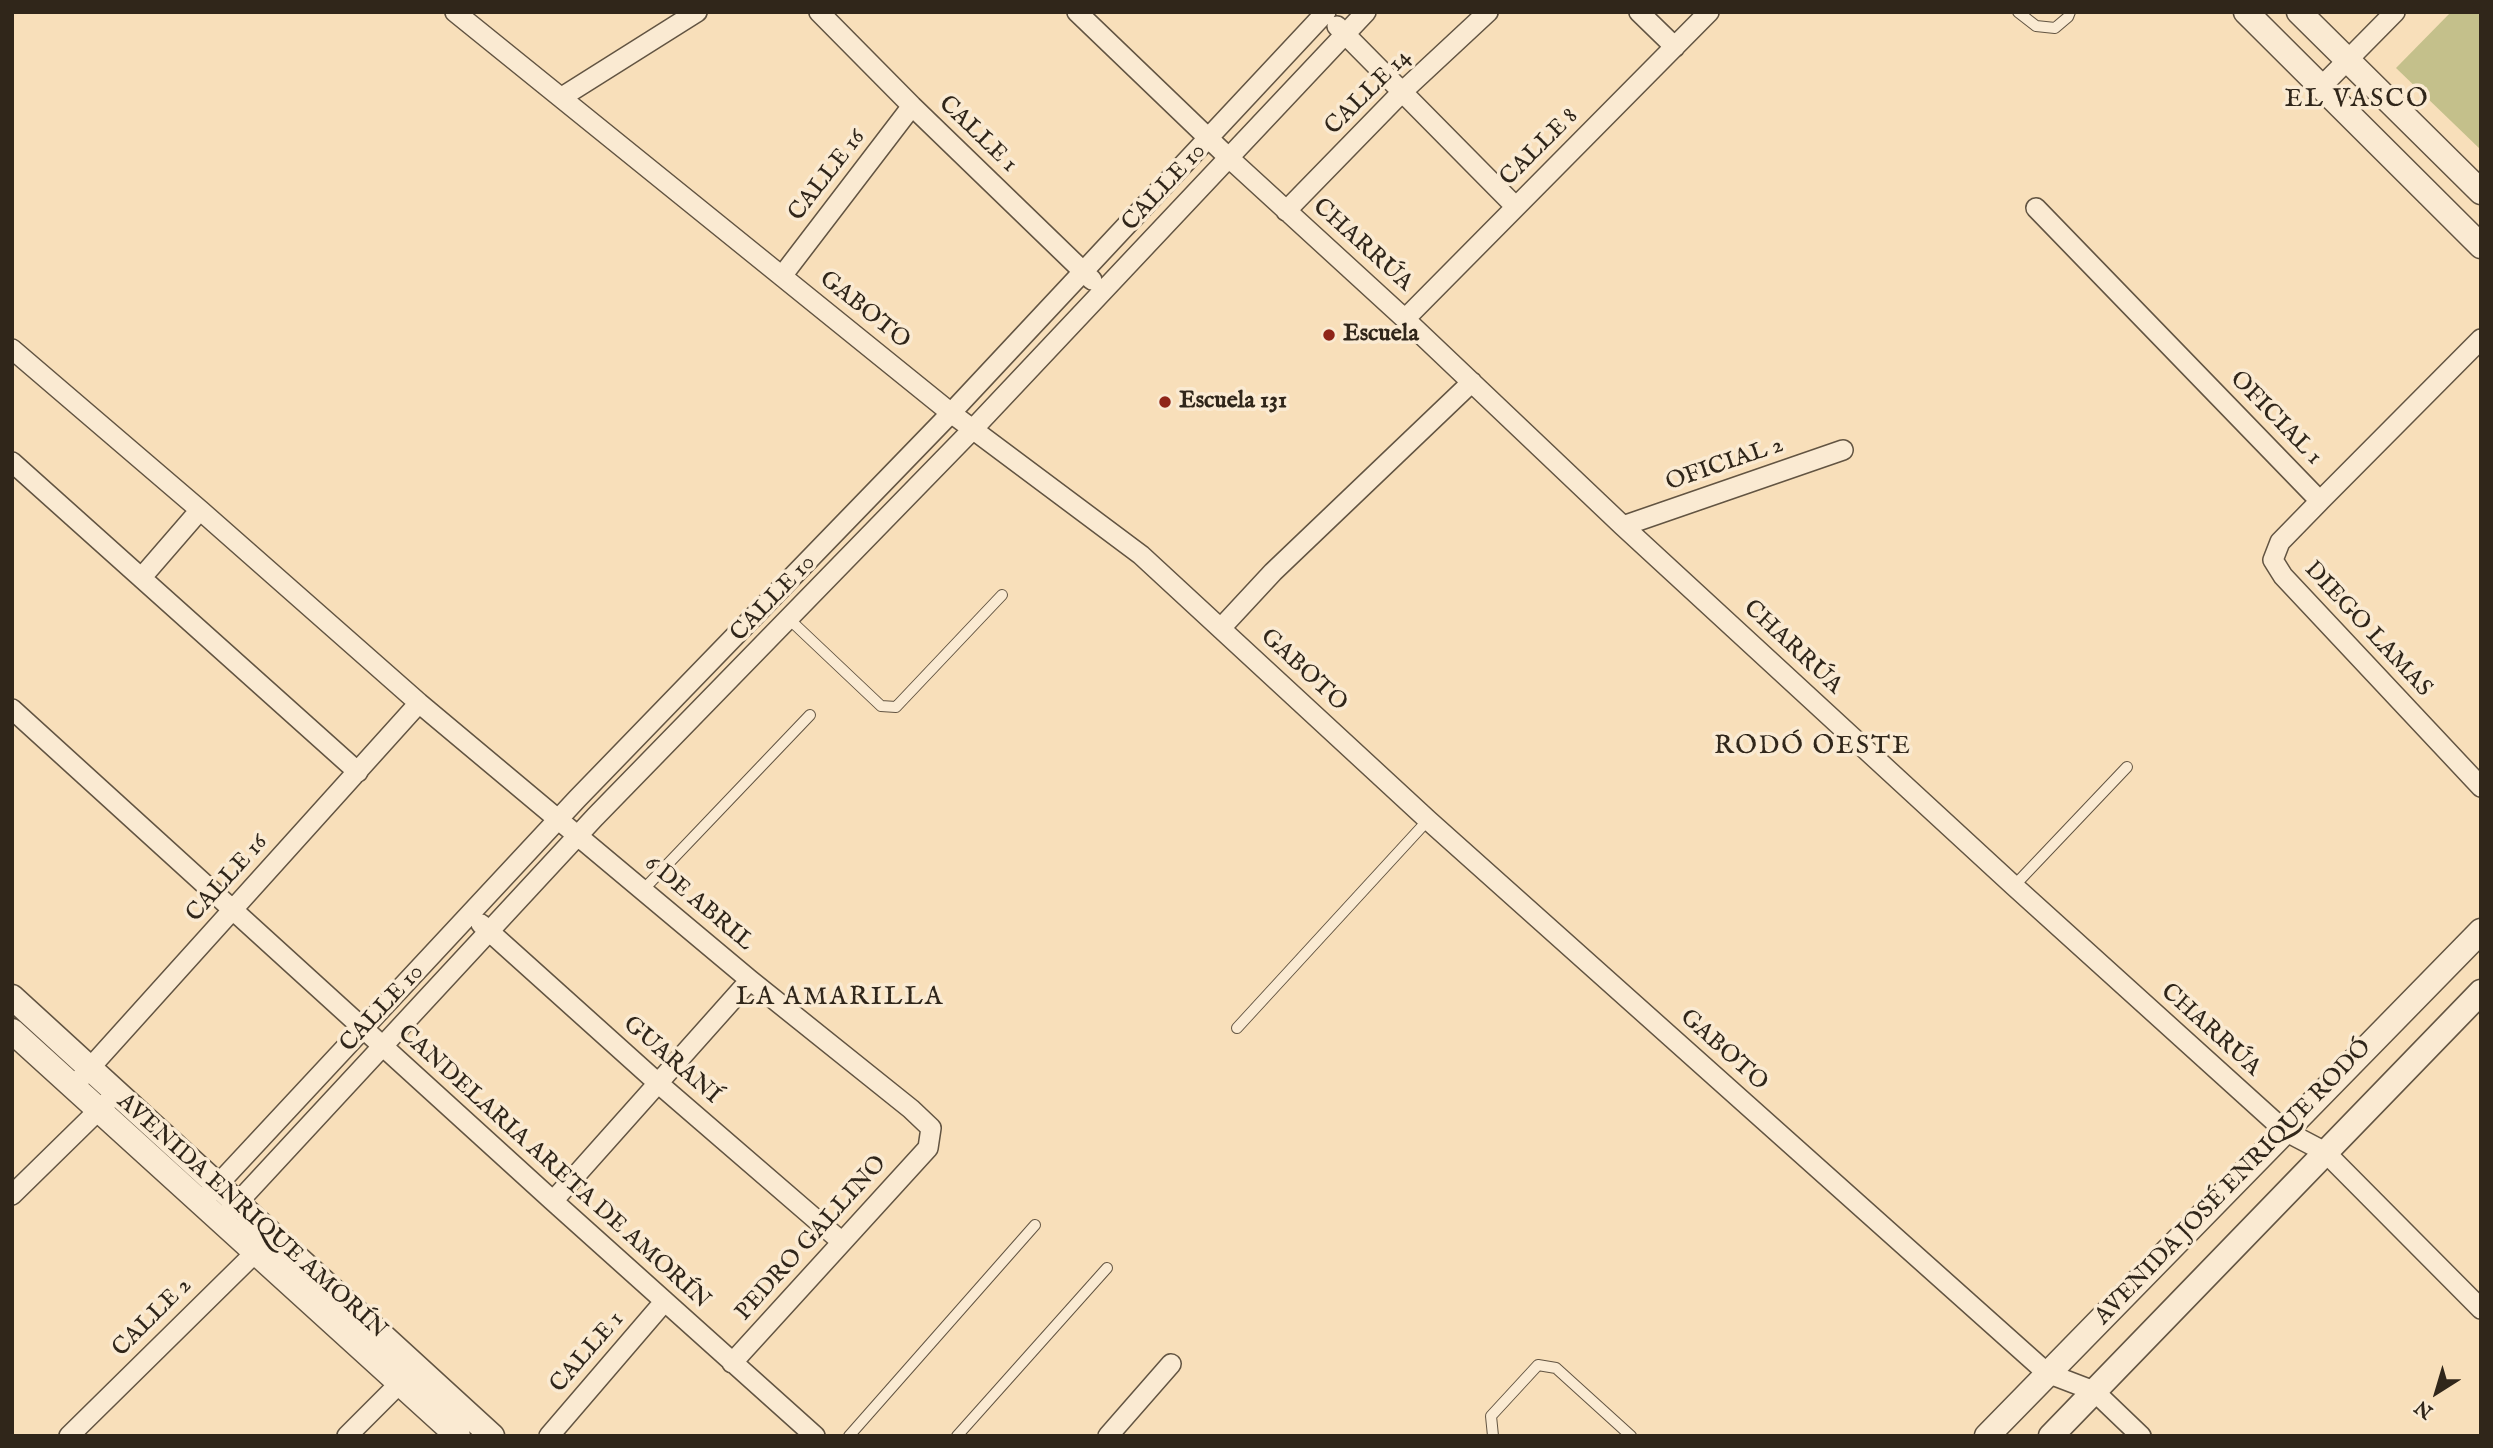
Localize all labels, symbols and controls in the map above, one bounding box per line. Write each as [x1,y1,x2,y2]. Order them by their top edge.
street label: CALLE 14 [1320,44,1418,142]
district label: EL VASCO [2286,85,2428,117]
street label: CALLE 1 [932,91,1022,179]
street label: CALLE 8 [1495,103,1585,193]
street label: CALLE 16 [783,124,873,228]
street label: CALLE 10 [1117,138,1213,238]
street label: CHARRÚA [1306,193,1418,299]
street label: GABOTO [813,266,915,356]
place label: Escuela [1343,321,1419,349]
marker: Escuela [1321,327,1337,343]
street label: OFICIAL 1 [2223,366,2327,472]
place label: Escuela 131 [1179,388,1287,416]
marker: Escuela 131 [1157,394,1173,410]
street label: OFICIAL 2 [1663,431,1787,499]
street label: CALLE 10 [725,549,823,649]
street label: DIEGO LAMAS [2297,556,2437,704]
street label: CHARRÚA [1736,595,1848,701]
street label: GABOTO [1254,624,1352,718]
district label: RODÓ OESTE [1715,732,1911,764]
street label: CALLE 16 [181,829,275,929]
street label: 6 DE ABRIL [638,850,758,958]
street label: CALLE 10 [335,959,431,1059]
street label: CHARRÚA [2154,978,2266,1084]
district label: LA AMARILLA [737,983,943,1015]
street label: GABOTO [1673,1004,1773,1098]
street label: GUARANÍ [616,1011,726,1111]
street label: CANDELARIA ARETA DE AMORÍN [391,1020,715,1316]
street label: AVENIDA JOSÉ ENRIQUE RODÓ [2090,1034,2378,1332]
street label: AVENIDA ENRIQUE AMORÍN [110,1088,392,1346]
street label: PEDRO GALLINO [730,1150,894,1328]
street label: CALLE 2 [107,1272,199,1364]
street label: CALLE 1 [545,1306,631,1400]
north arrow [2402,1357,2472,1427]
text: N [2411,1394,2438,1423]

